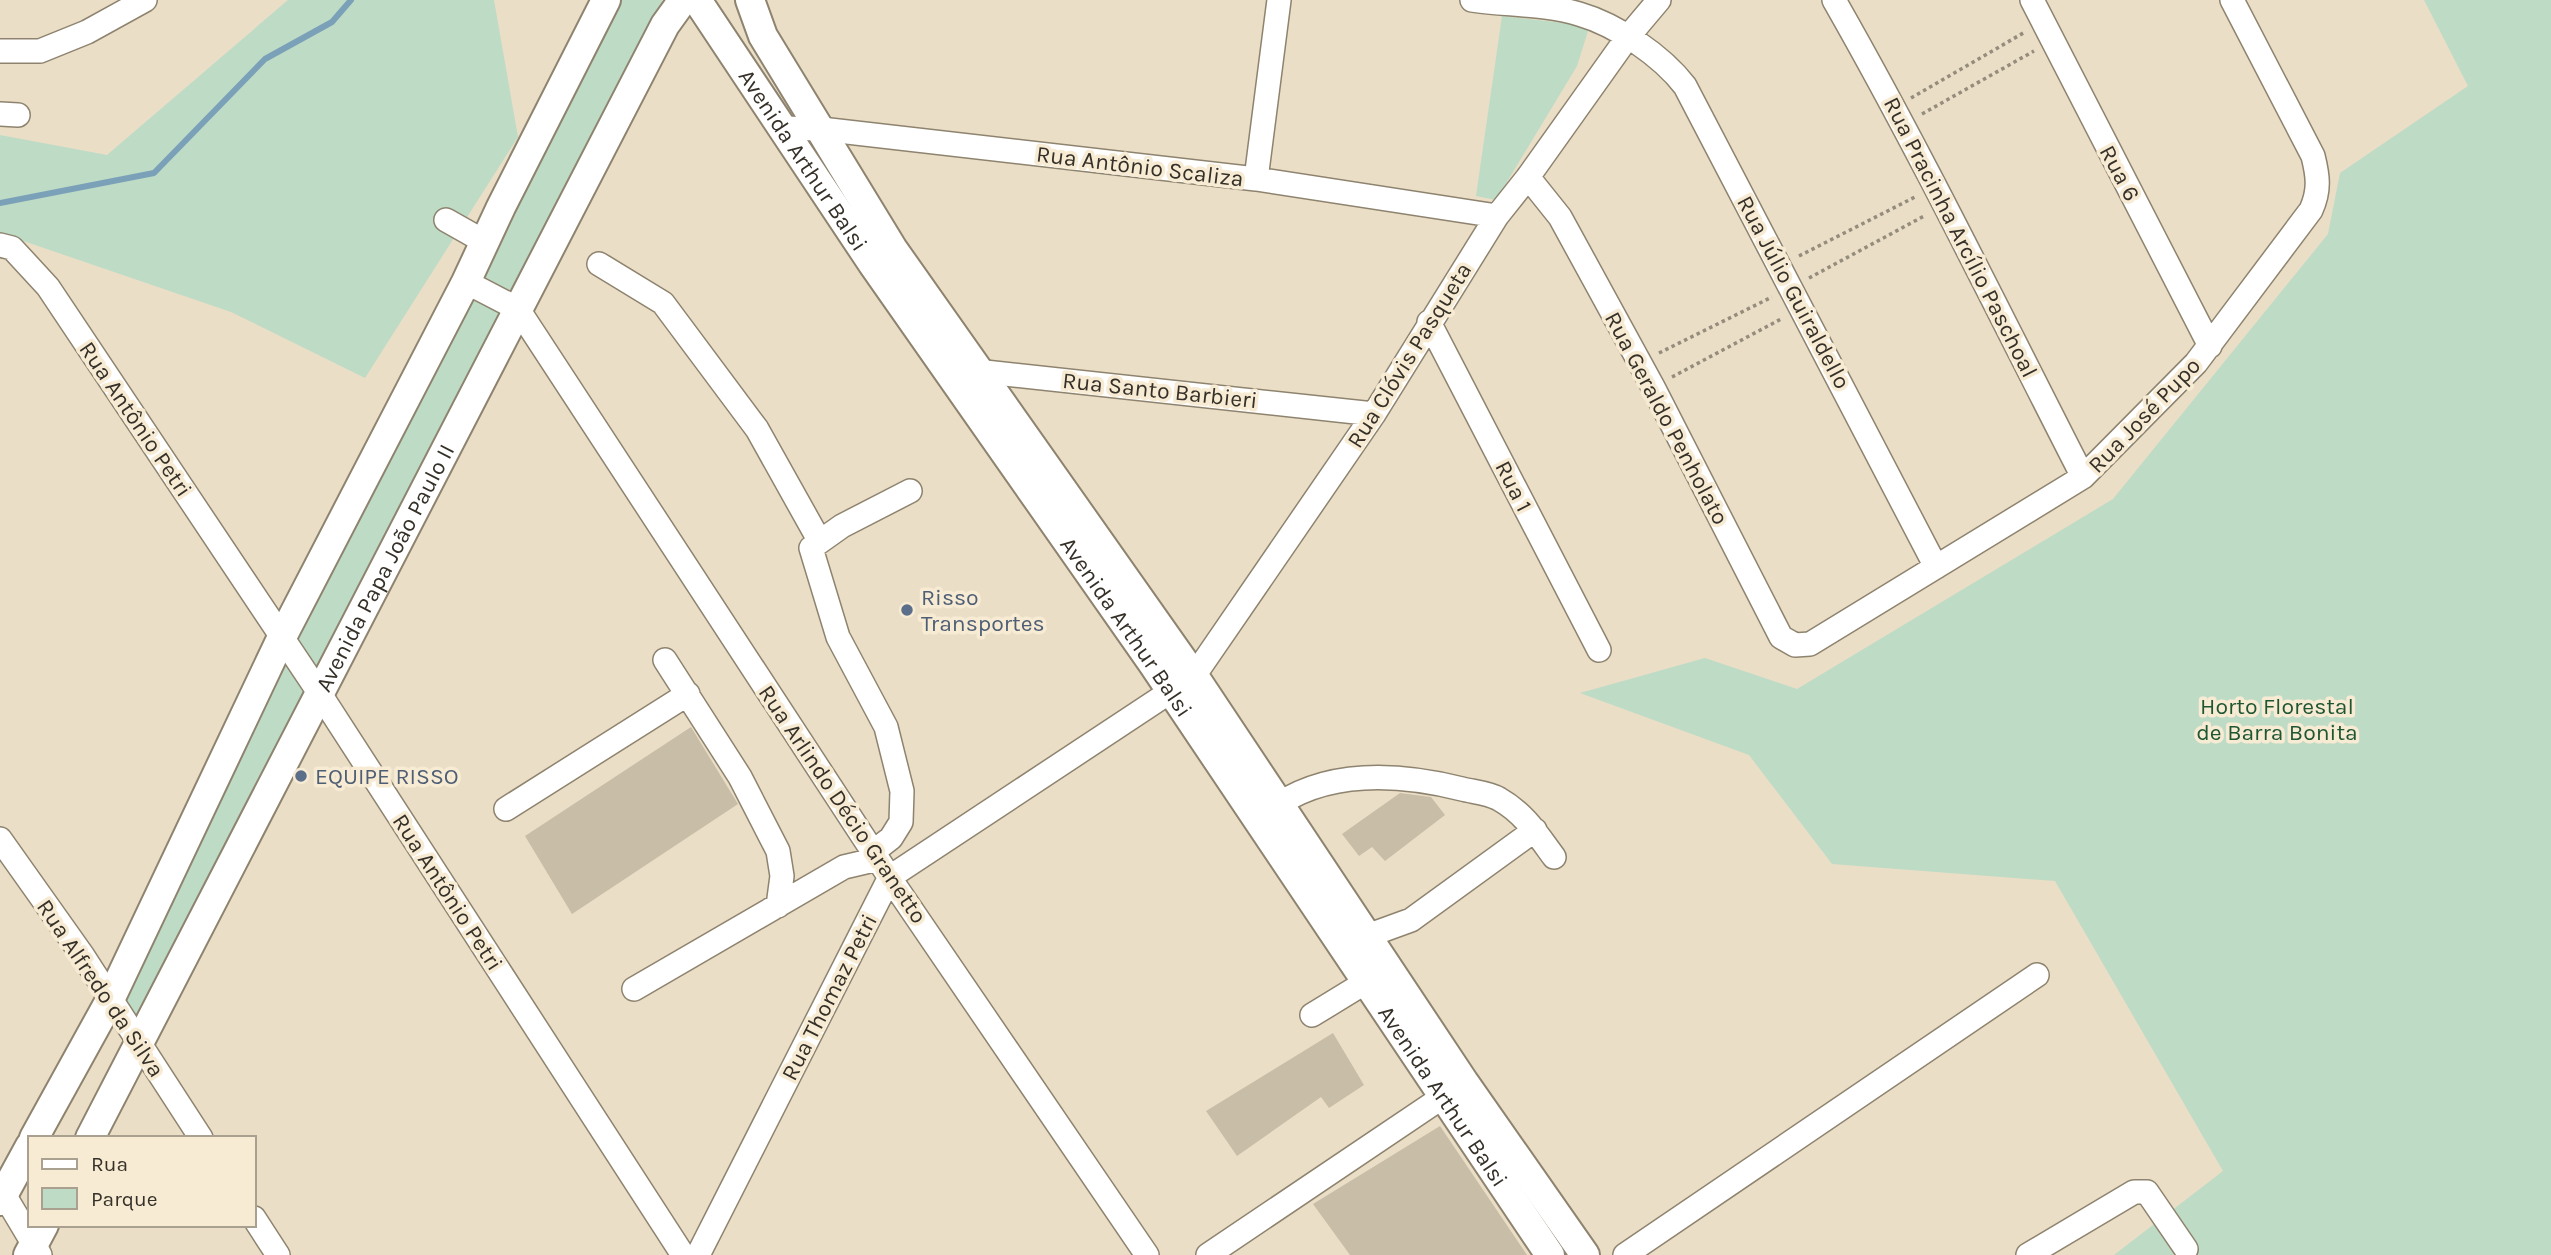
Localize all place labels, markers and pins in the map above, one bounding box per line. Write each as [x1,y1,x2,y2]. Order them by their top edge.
place label: Risso Transportes [921,584,1045,637]
marker: Risso Transportes [899,602,915,618]
place label: EQUIPE RISSO [315,763,459,790]
marker: EQUIPE RISSO [293,768,309,784]

